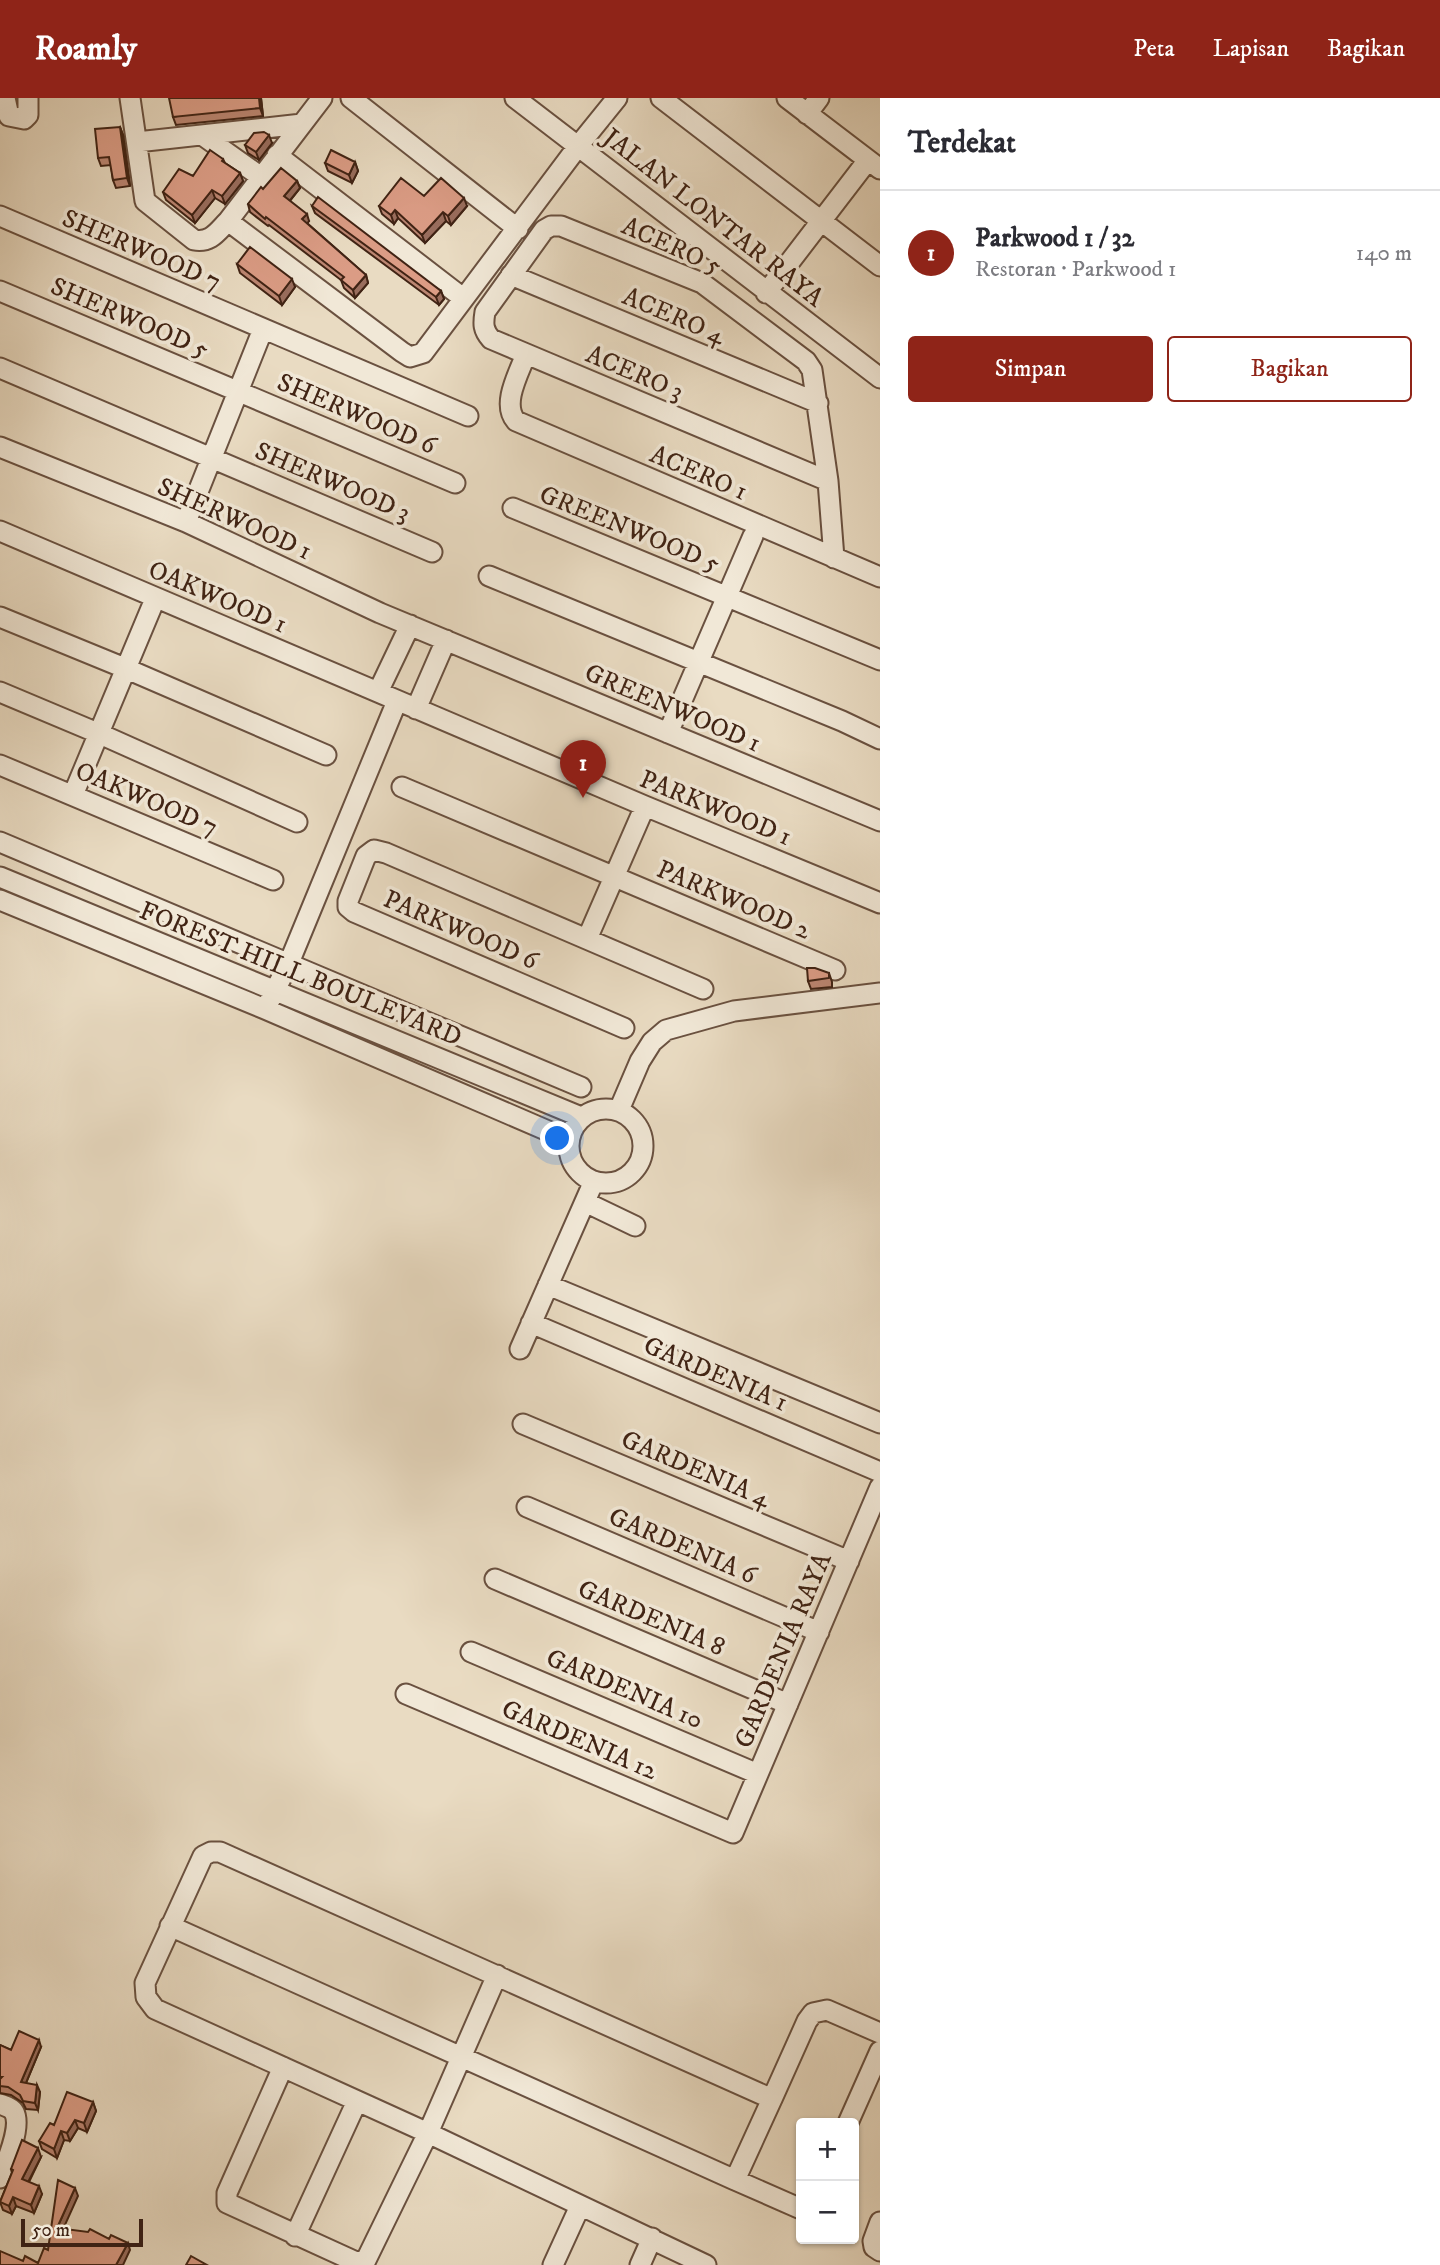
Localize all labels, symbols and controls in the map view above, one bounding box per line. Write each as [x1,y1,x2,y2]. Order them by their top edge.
text: Roamly [35,29,137,70]
text: Peta [1133,34,1175,64]
text: Lapisan [1213,34,1289,64]
text: Bagikan [1327,34,1405,64]
street label: JALAN LONTAR RAYA [594,120,831,315]
text: Terdekat [908,125,1016,162]
street label: SHERWOOD 7 [57,202,226,299]
street label: ACERO 5 [616,210,727,283]
text: Parkwood 1 / 32 [975,222,1134,255]
text: 1 [927,239,935,268]
text: 140 m [1356,239,1412,268]
text: Restoran · Parkwood 1 [975,255,1176,284]
street label: SHERWOOD 5 [45,270,214,367]
street label: ACERO 4 [617,280,731,353]
button: Simpan [908,336,1153,402]
button: Bagikan [1167,336,1412,402]
street label: ACERO 3 [581,338,688,409]
street label: SHERWOOD 6 [272,366,442,463]
street label: SHERWOOD 3 [250,435,415,530]
street label: ACERO 1 [645,438,752,509]
street label: SHERWOOD 1 [152,471,317,568]
street label: GREENWOOD 5 [534,478,724,581]
street label: OAKWOOD 1 [143,553,292,641]
street label: GREENWOOD 1 [579,656,765,760]
pin: 1 [560,740,606,798]
street label: OAKWOOD 7 [70,755,223,844]
street label: PARKWOOD 1 [635,763,796,854]
street label: PARKWOOD 2 [651,853,816,948]
street label: PARKWOOD 6 [378,883,544,978]
street label: FOREST HILL BOULEVARD [134,894,467,1054]
your location [540,1121,574,1155]
street label: GARDENIA 1 [638,1329,792,1420]
street label: GARDENIA 4 [616,1423,776,1516]
street label: GARDENIA 6 [604,1500,763,1593]
street label: GARDENIA RAYA [727,1547,840,1753]
street label: GARDENIA 8 [573,1573,730,1664]
street label: GARDENIA 10 [541,1642,708,1737]
street label: GARDENIA 12 [497,1693,662,1788]
map controls [796,2118,859,2244]
button: + [796,2118,859,2181]
button: − [796,2181,859,2244]
scale bar [21,2216,144,2248]
text: 50 m [32,2219,70,2242]

